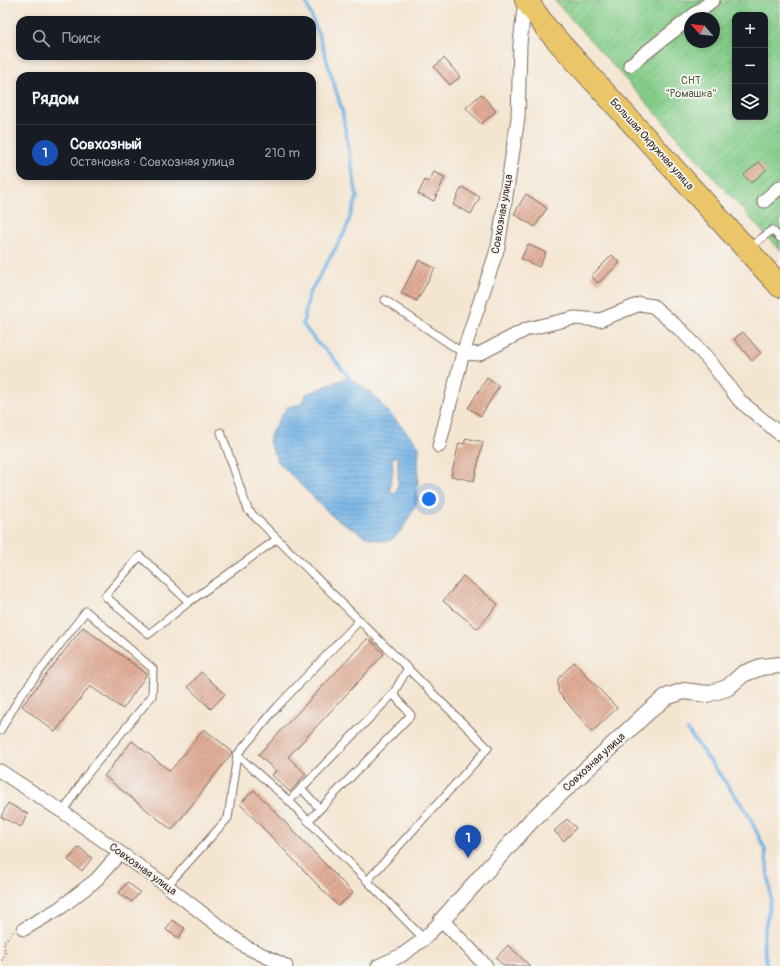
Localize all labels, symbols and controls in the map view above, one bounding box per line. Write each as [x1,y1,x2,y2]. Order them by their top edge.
north arrow [684,12,720,48]
map controls [732,12,768,120]
button: + [732,12,768,48]
search box [16,16,316,60]
icon: search [30,27,52,49]
text: Поиск [62,29,101,48]
button: − [732,48,768,84]
park label: СНТ "Ромашка" [665,74,717,100]
button: layers [732,84,768,120]
text: Рядом [32,88,79,109]
street label: Большая Окружная улица [607,95,697,193]
text: Совхозный [70,135,142,154]
text: 1 [42,145,48,161]
text: 210 m [264,145,300,161]
text: Остановка · Совхозная улица [70,154,235,170]
street label: Совхозная улица [489,173,515,255]
your location [419,489,439,509]
street label: Совхозная улица [560,730,628,794]
pin: 1 [455,825,481,858]
street label: Совхозная улица [107,840,179,898]

